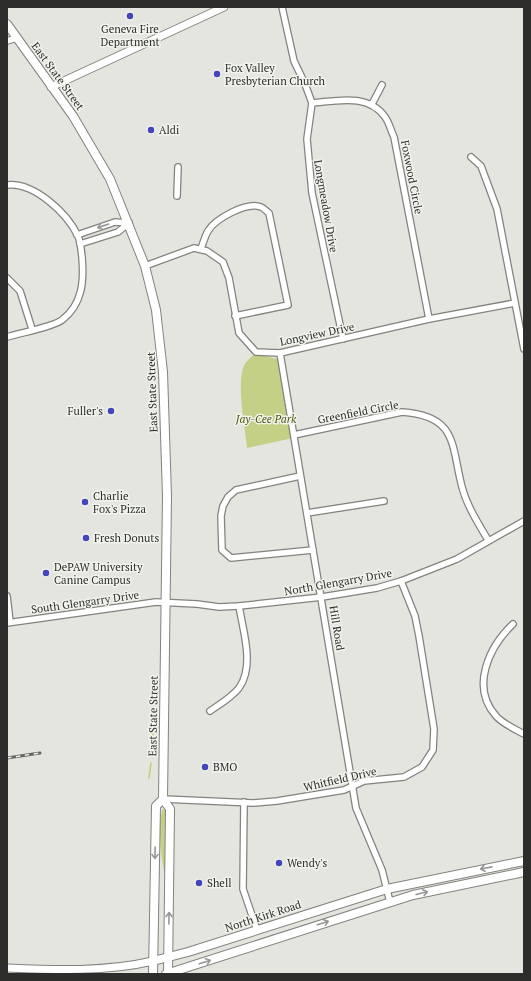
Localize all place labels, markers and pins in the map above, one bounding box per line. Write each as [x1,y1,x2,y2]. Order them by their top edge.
marker: Geneva Fire Department [125,11,135,21]
place label: Geneva Fire Department [100,22,160,49]
place label: Fox Valley Presbyterian Church [225,61,326,88]
marker: Fox Valley Presbyterian Church [212,69,222,79]
place label: Aldi [159,123,179,137]
marker: Aldi [146,125,156,135]
place label: Fuller's [67,404,103,418]
marker: Fuller's [106,406,116,416]
place label: Charlie Fox's Pizza [93,489,147,516]
marker: Charlie Fox's Pizza [80,497,90,507]
place label: Fresh Donuts [94,531,159,545]
marker: Fresh Donuts [81,533,91,543]
place label: DePAW University Canine Campus [54,560,143,587]
marker: DePAW University Canine Campus [41,568,51,578]
place label: BMO [213,760,237,774]
marker: BMO [200,762,210,772]
place label: Wendy's [287,856,327,870]
marker: Wendy's [274,858,284,868]
place label: Shell [207,876,232,890]
marker: Shell [194,878,204,888]

